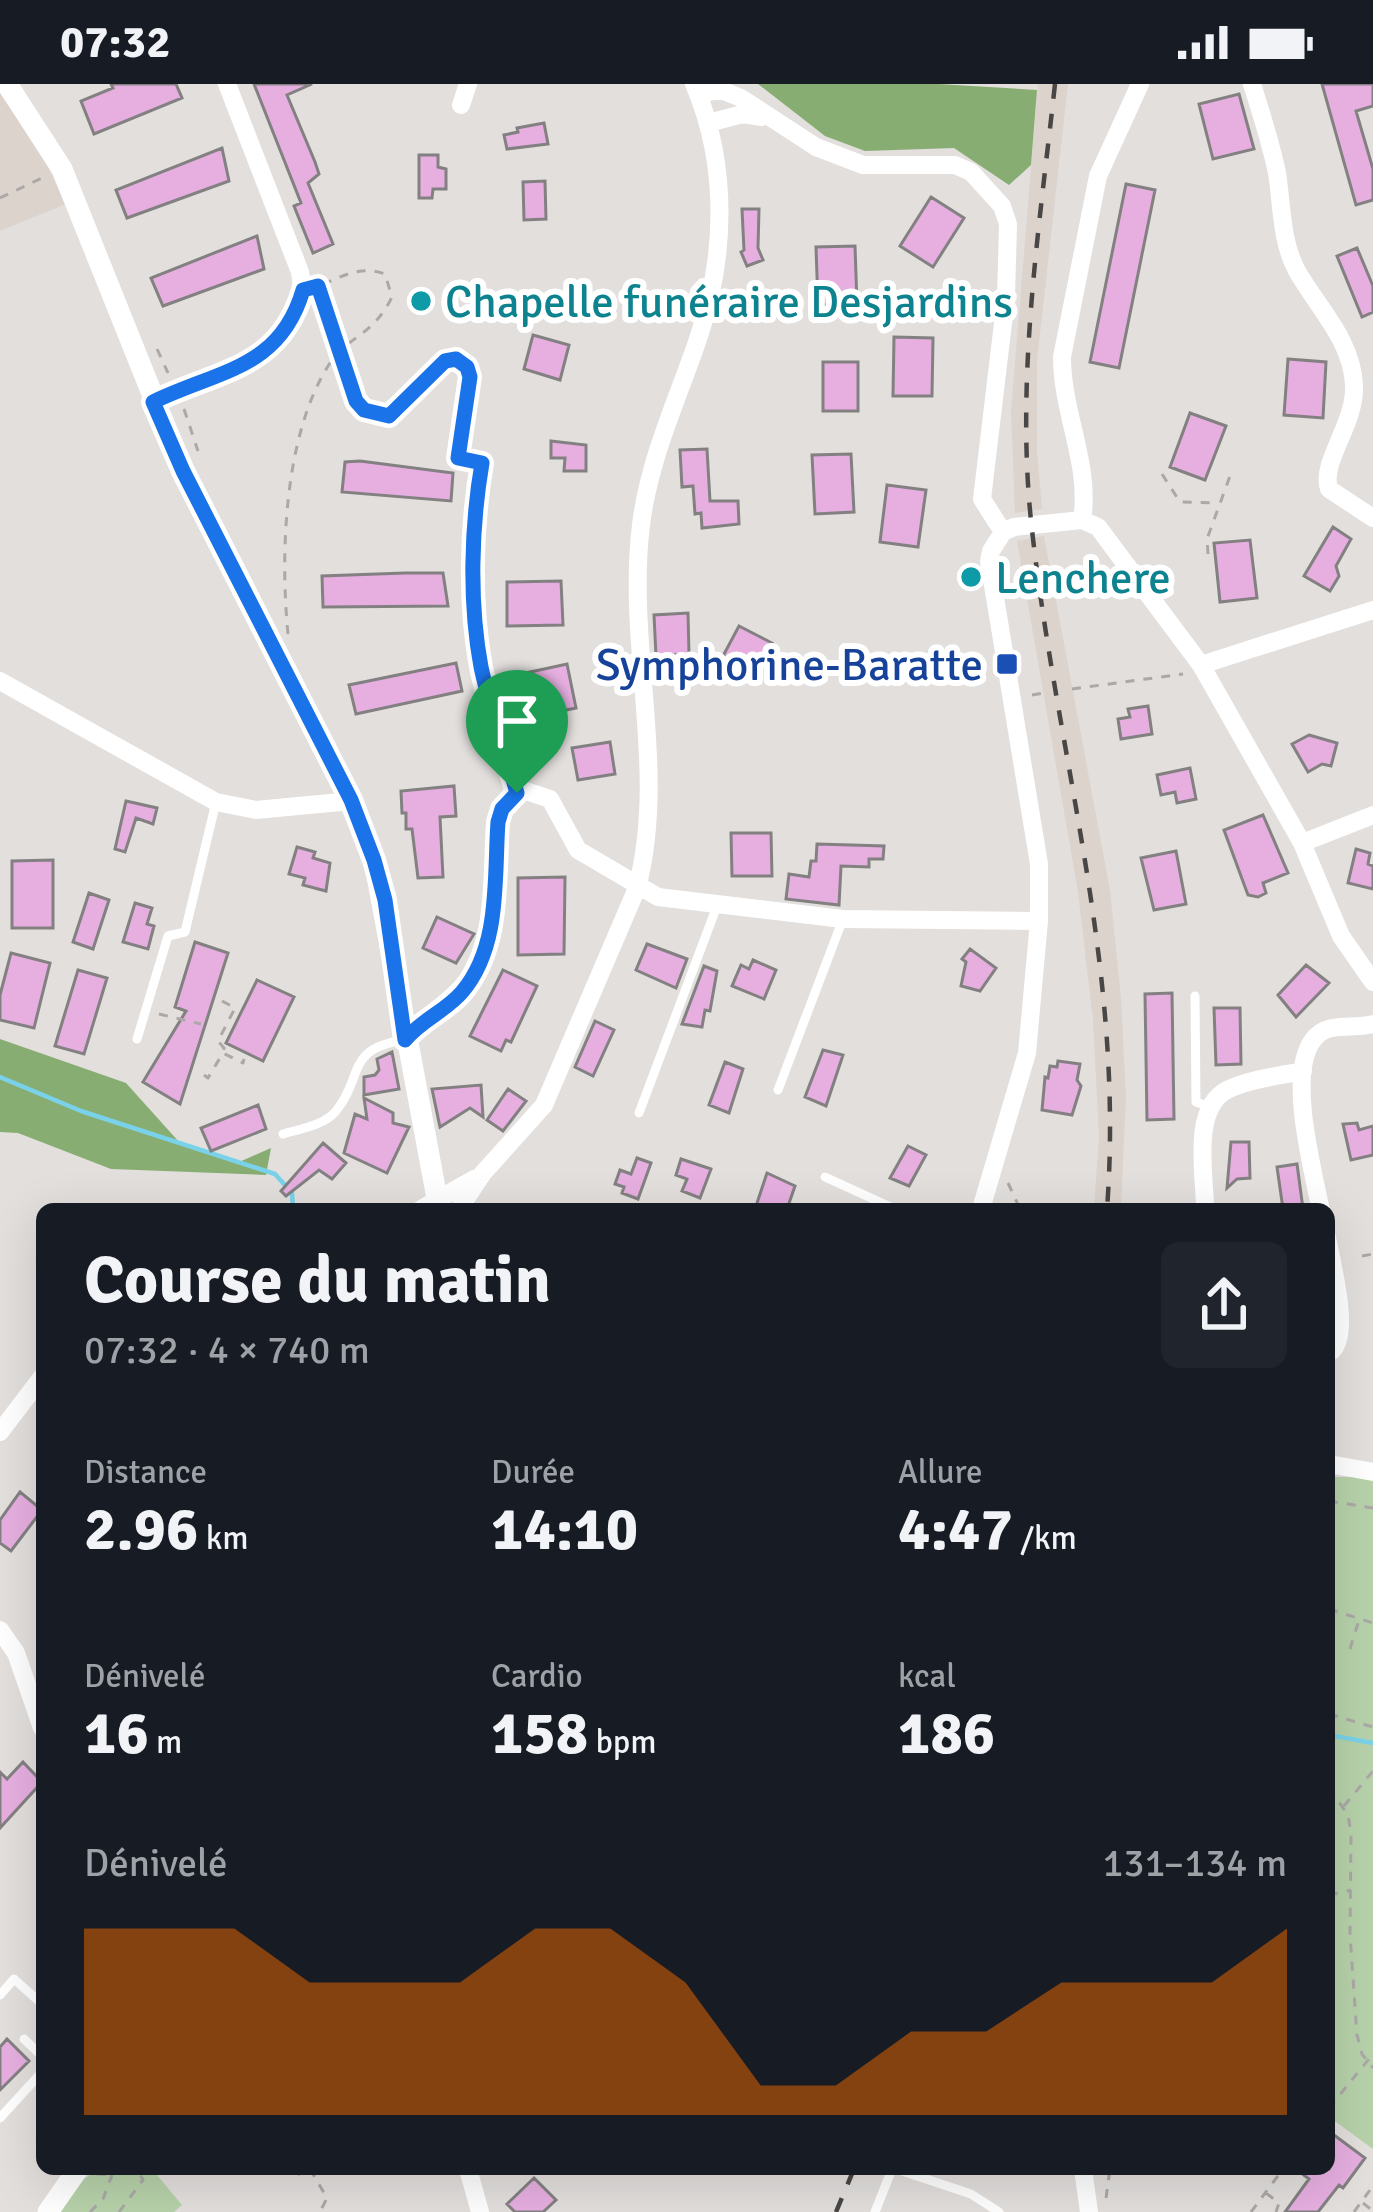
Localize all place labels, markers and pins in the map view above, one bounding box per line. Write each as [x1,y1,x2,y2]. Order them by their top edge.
place label: Chapelle funéraire Desjardins [445,275,1013,330]
marker: Chapelle funéraire Desjardins [408,288,434,314]
place label: Lenchere [995,551,1171,606]
marker: Lenchere [958,564,984,590]
place label: Symphorine-Baratte [596,638,983,693]
marker: Symphorine-Baratte [994,651,1020,677]
pin [466,670,568,793]

